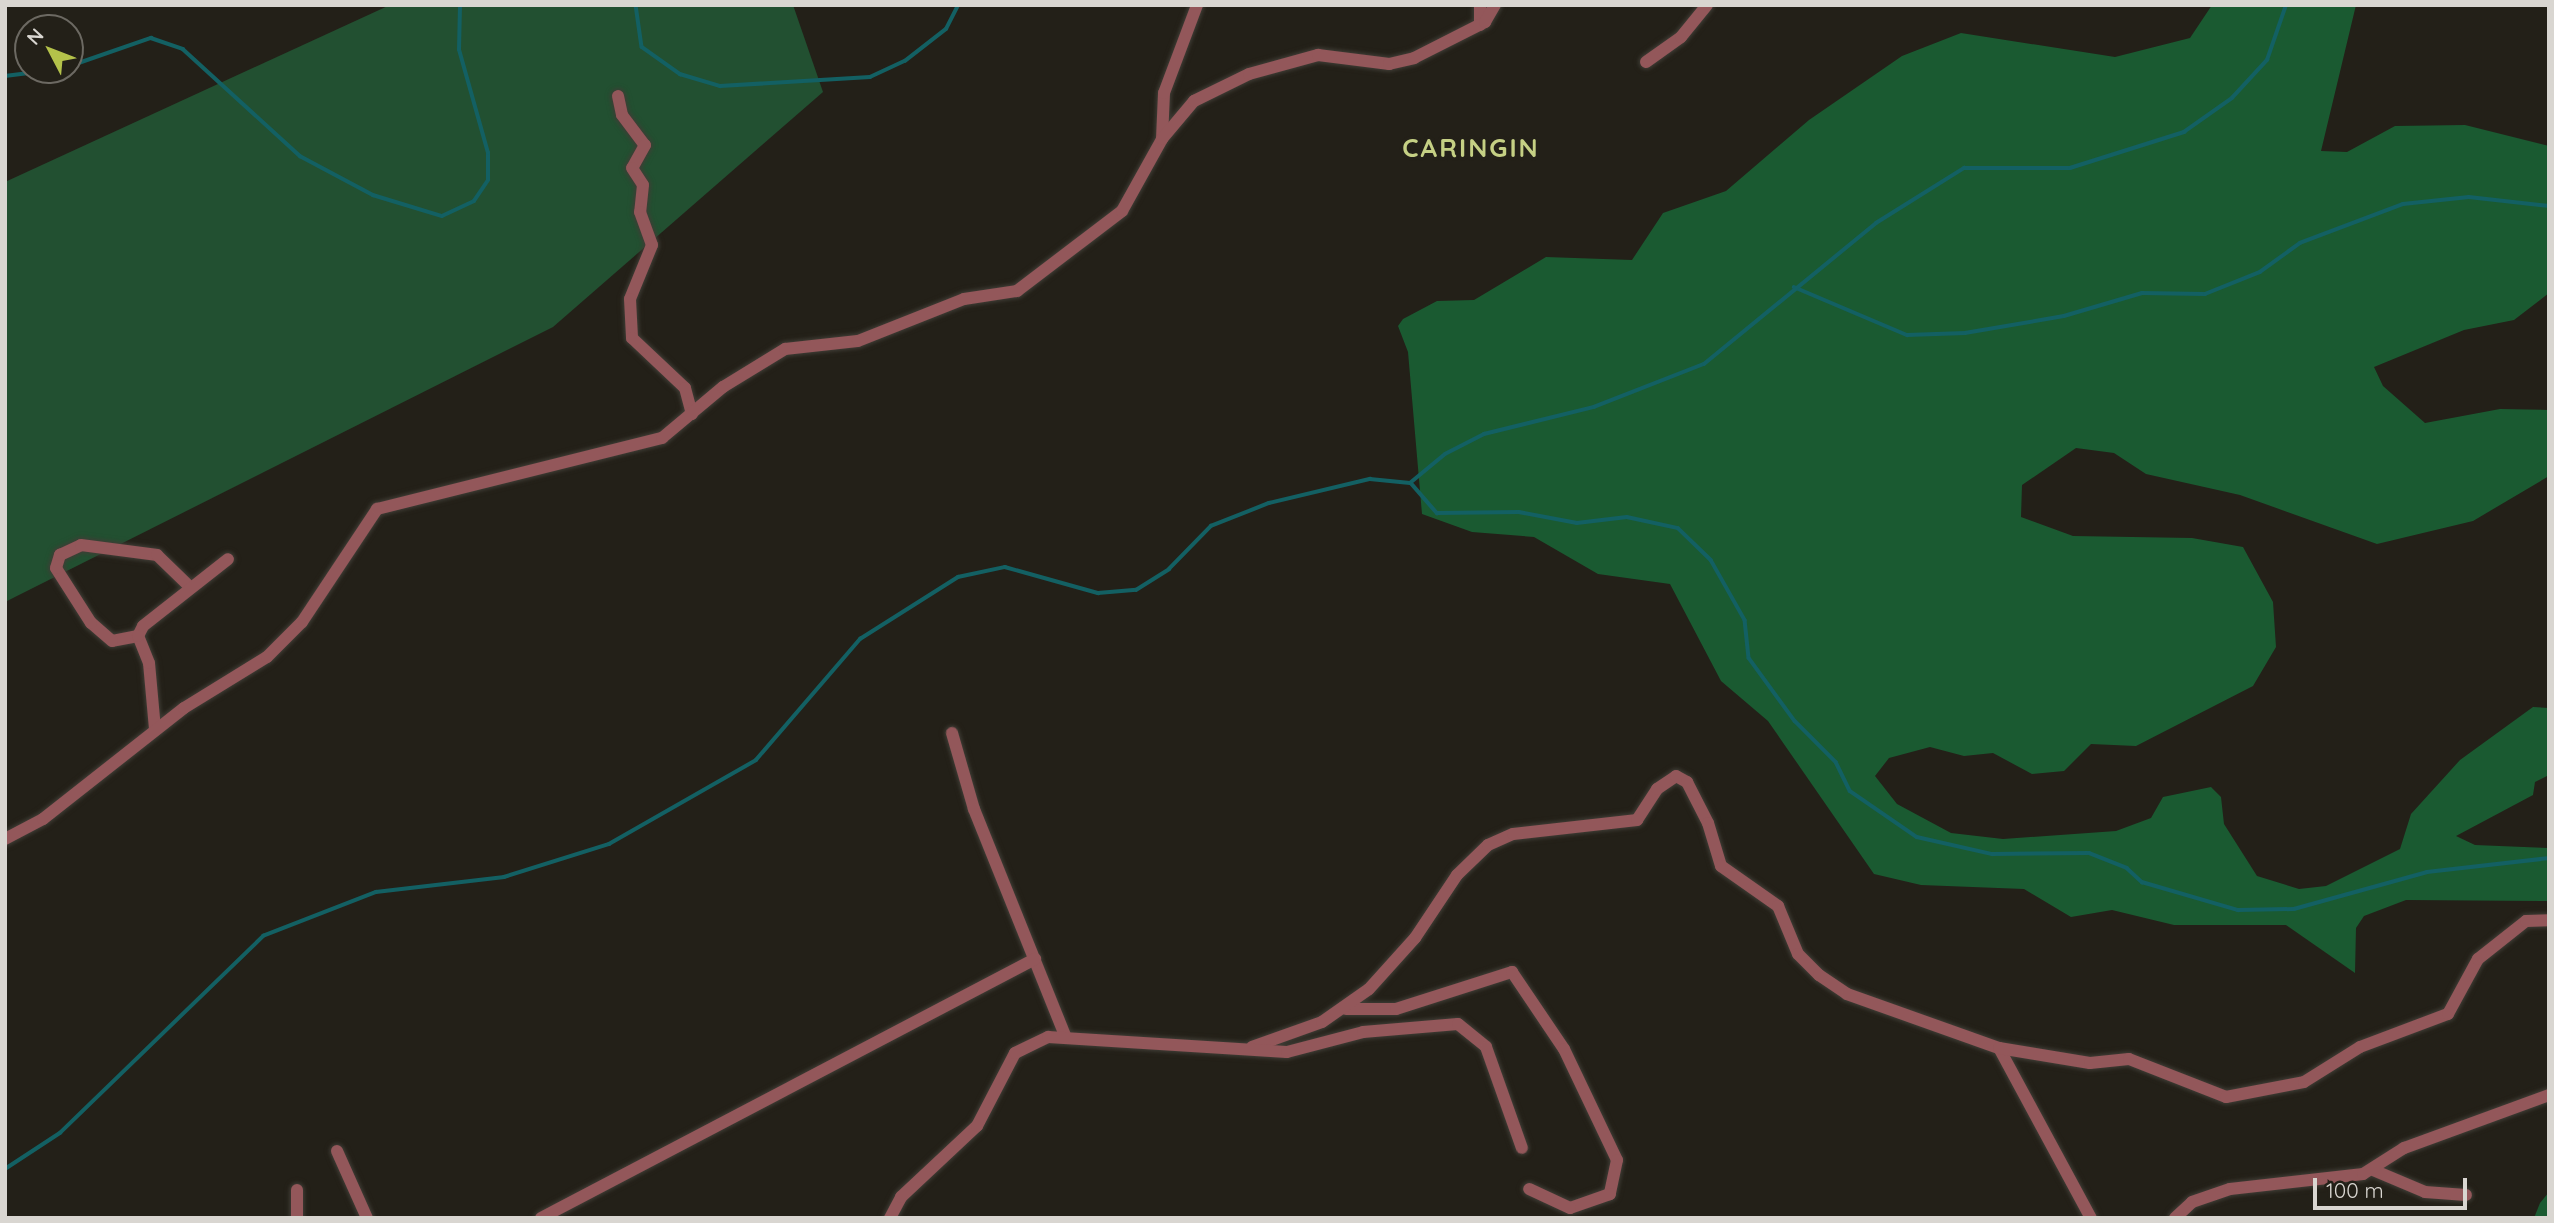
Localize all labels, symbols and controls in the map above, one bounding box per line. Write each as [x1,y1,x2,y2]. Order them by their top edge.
north arrow [14,14,84,84]
text: N [21,23,48,50]
district label: CARINGIN [1403,132,1539,164]
scale bar [2316,1164,2470,1208]
text: 100 m [2326,1177,2384,1203]

